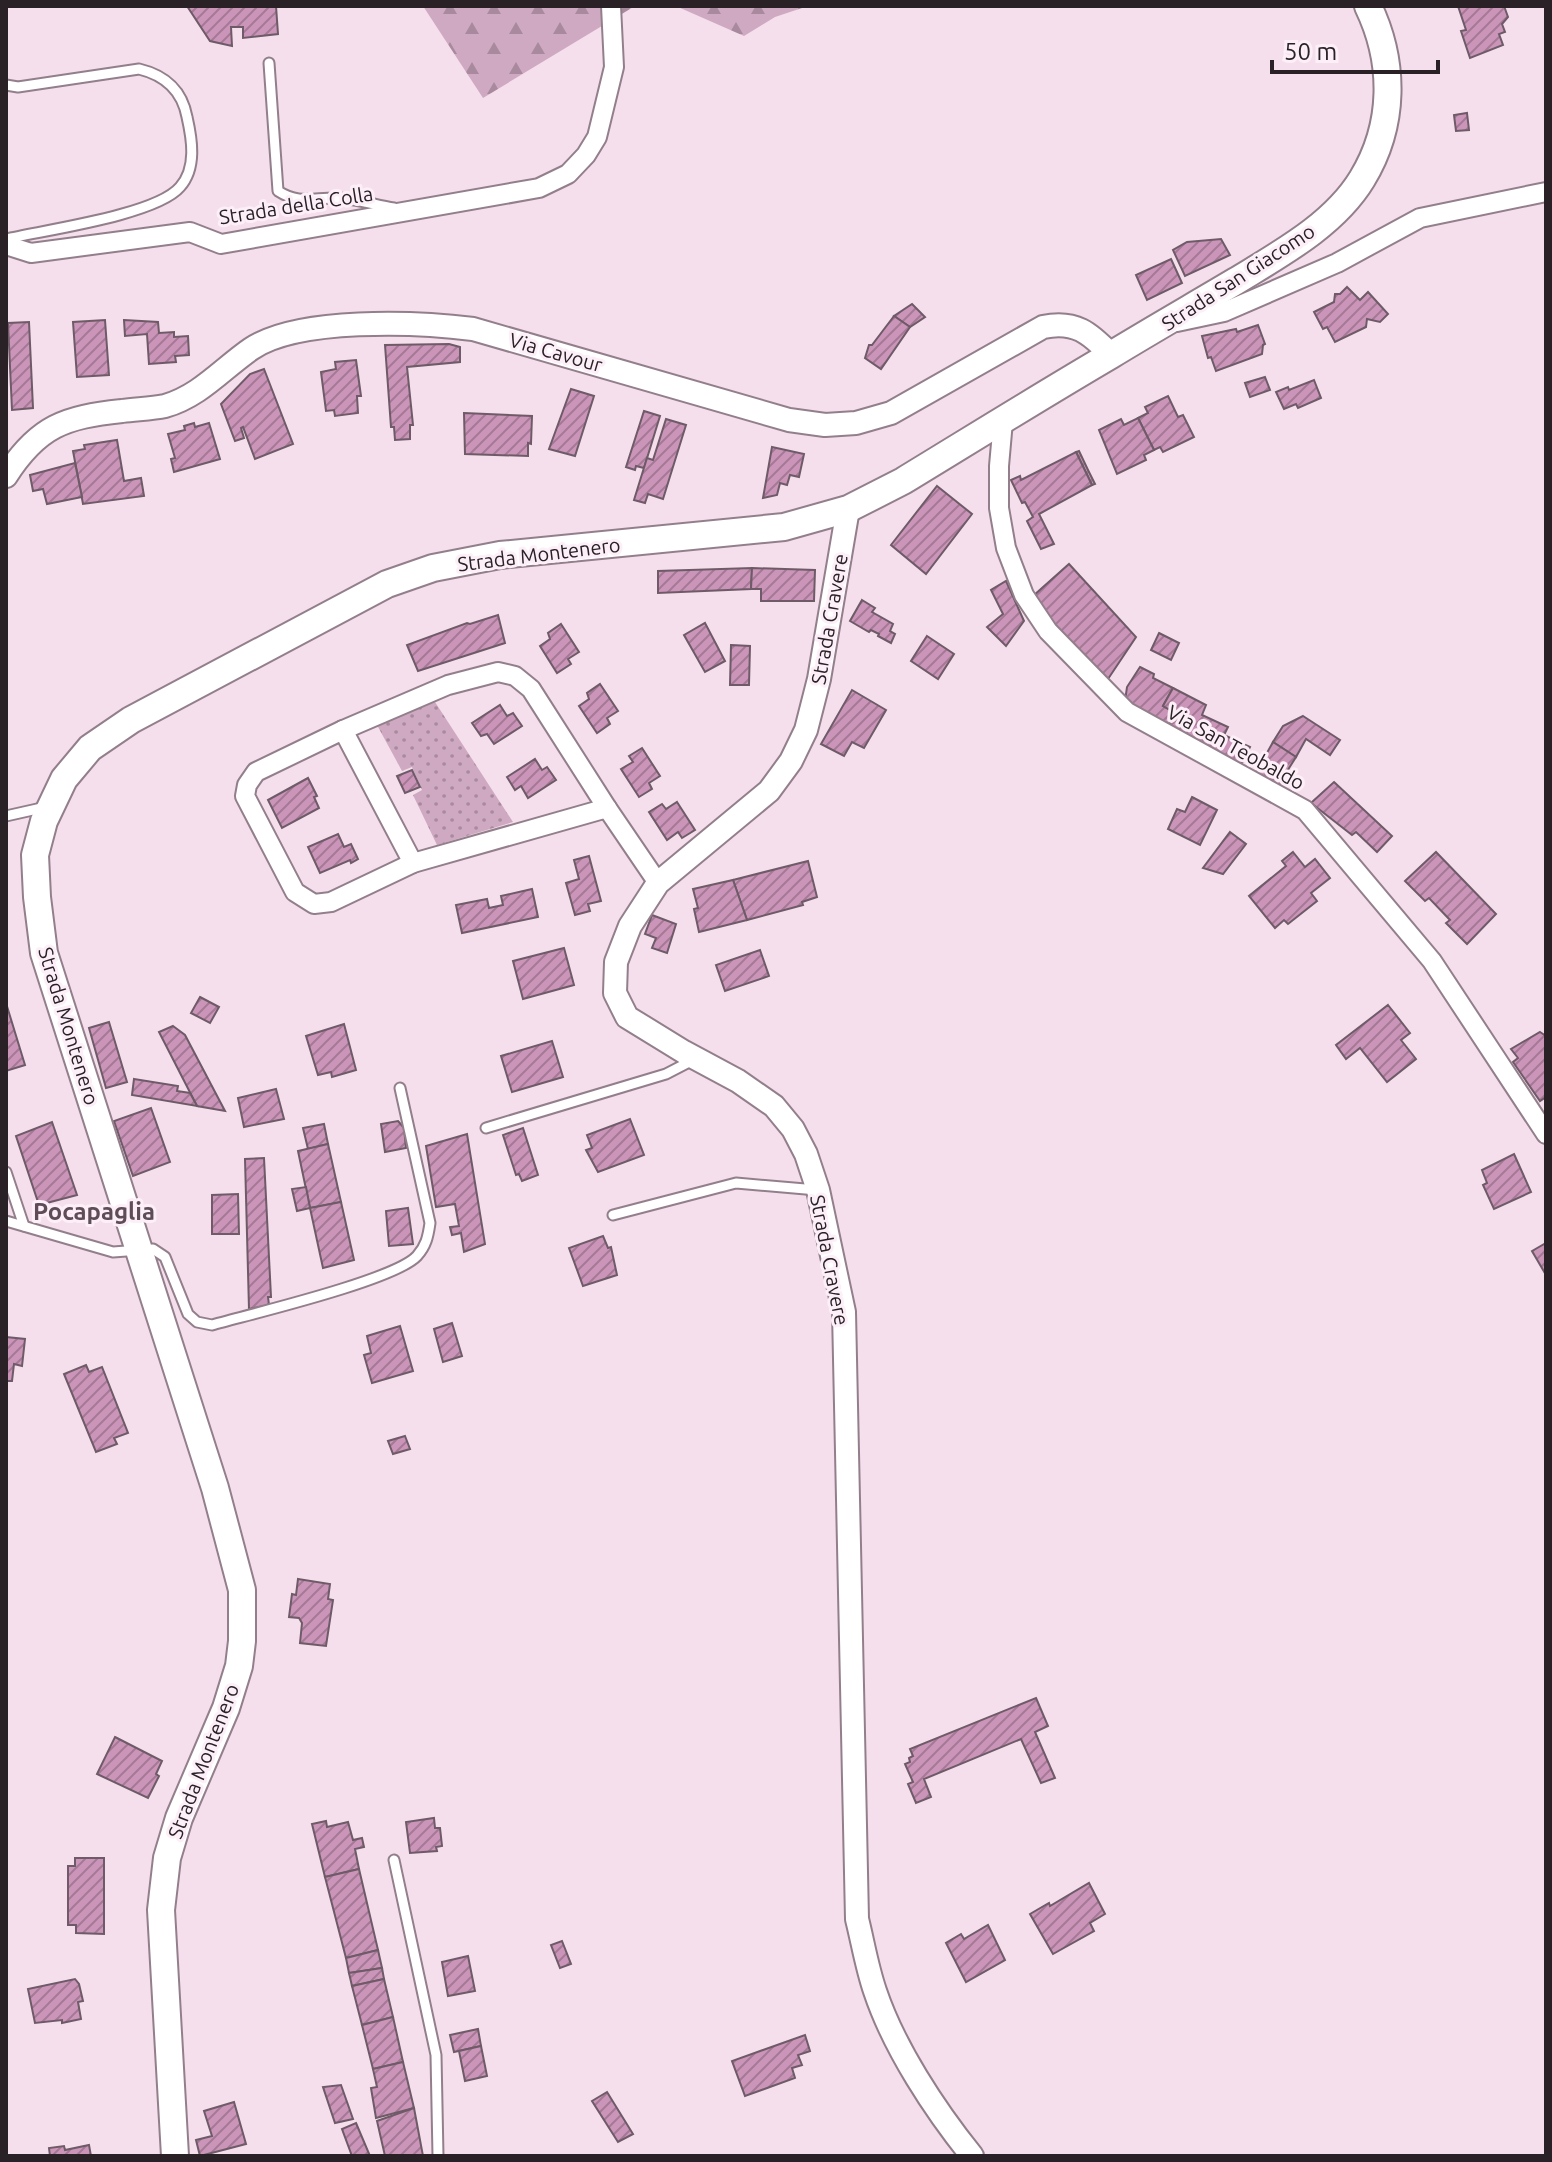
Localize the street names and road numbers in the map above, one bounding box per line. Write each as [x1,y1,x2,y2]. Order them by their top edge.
street label: Strada della Colla [217,181,375,229]
street label: Strada San Giacomo [1157,219,1319,335]
street label: Via Cavour [507,328,606,376]
street label: Strada Montenero [456,533,622,575]
street label: Strada Cravere [806,552,852,686]
street label: Via San Teobaldo [1163,700,1309,794]
street label: Strada Montenero [34,944,104,1108]
street label: Strada Cravere [806,1193,854,1327]
street label: Strada Montenero [163,1680,243,1842]

